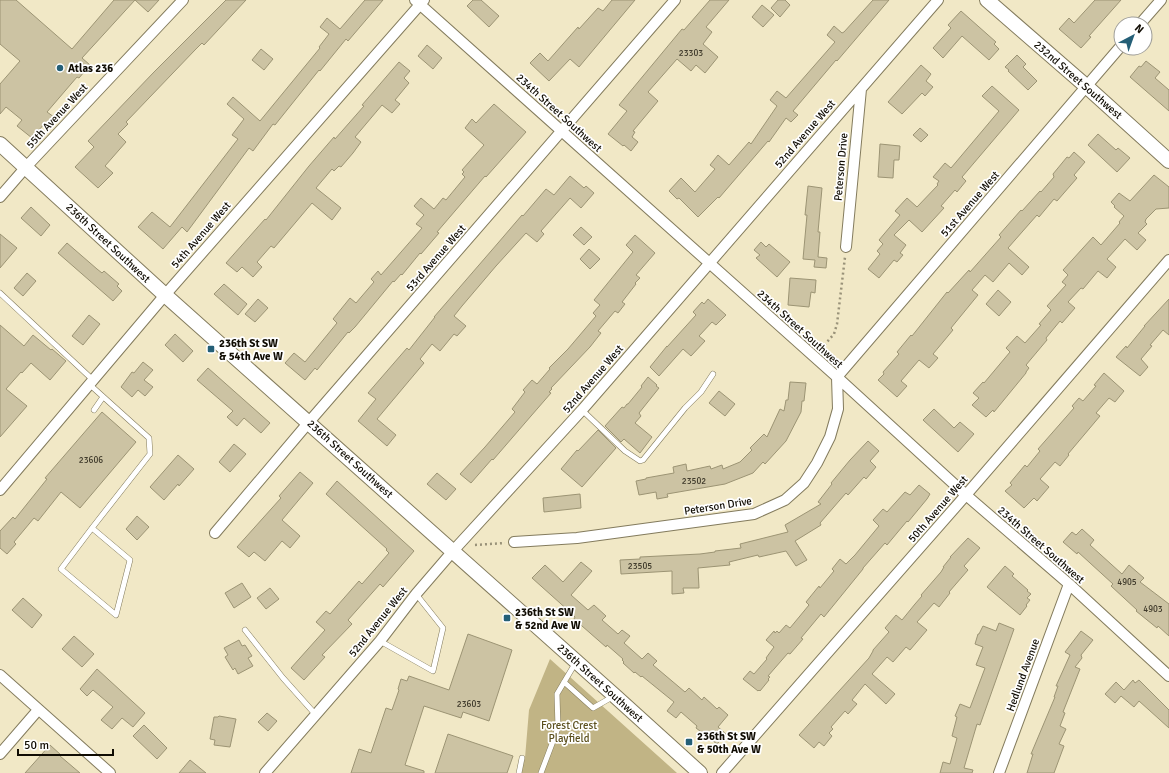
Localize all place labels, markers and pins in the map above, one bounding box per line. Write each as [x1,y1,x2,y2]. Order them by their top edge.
place label: Atlas 236 [68,62,113,75]
marker: Atlas 236 [55,63,65,73]
place label: 236th St SW & 54th Ave W [219,337,283,363]
marker: 236th St SW & 54th Ave W [206,344,216,354]
place label: 236th St SW & 52nd Ave W [515,606,581,632]
marker: 236th St SW & 52nd Ave W [502,613,512,623]
place label: 236th St SW & 50th Ave W [697,730,761,756]
marker: 236th St SW & 50th Ave W [684,737,694,747]

